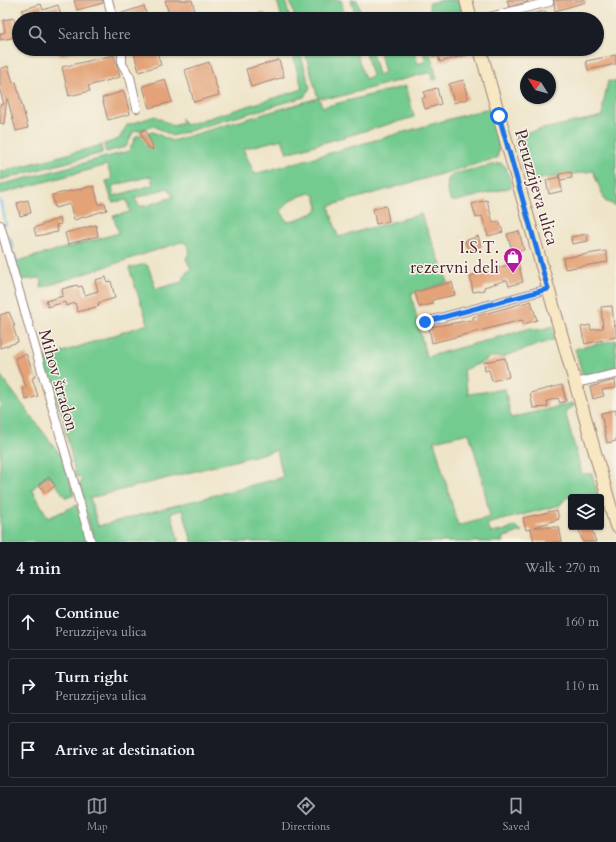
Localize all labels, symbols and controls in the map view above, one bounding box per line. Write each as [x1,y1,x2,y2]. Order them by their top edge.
search box [12,12,604,56]
icon: search [26,23,48,45]
text: Search here [58,24,131,44]
north arrow [520,68,556,104]
route start [490,107,508,125]
street label: Peruzzijeva ulica [509,126,564,249]
place label: I.S.T. rezervni deli [410,236,499,279]
shop icon: I.S.T. rezervni deli [502,246,524,274]
route end [416,313,434,331]
street label: Mihov štradon [33,327,84,434]
map controls [568,494,604,530]
button: layers [568,494,604,530]
text: 4 min [16,557,61,580]
text: Walk · 270 m [525,559,600,577]
text: Continue [55,603,120,623]
icon: ahead [17,611,39,633]
text: 160 m [565,613,599,631]
text: Peruzzijeva ulica [55,623,147,641]
text: Turn right [55,667,128,687]
icon: right [17,675,39,697]
text: 110 m [565,677,599,695]
text: Peruzzijeva ulica [55,687,147,705]
icon: arrive [17,739,39,761]
text: Arrive at destination [55,740,195,760]
tab: Map [86,795,108,834]
tab: Directions [281,795,330,834]
tab: Saved [503,795,530,834]

